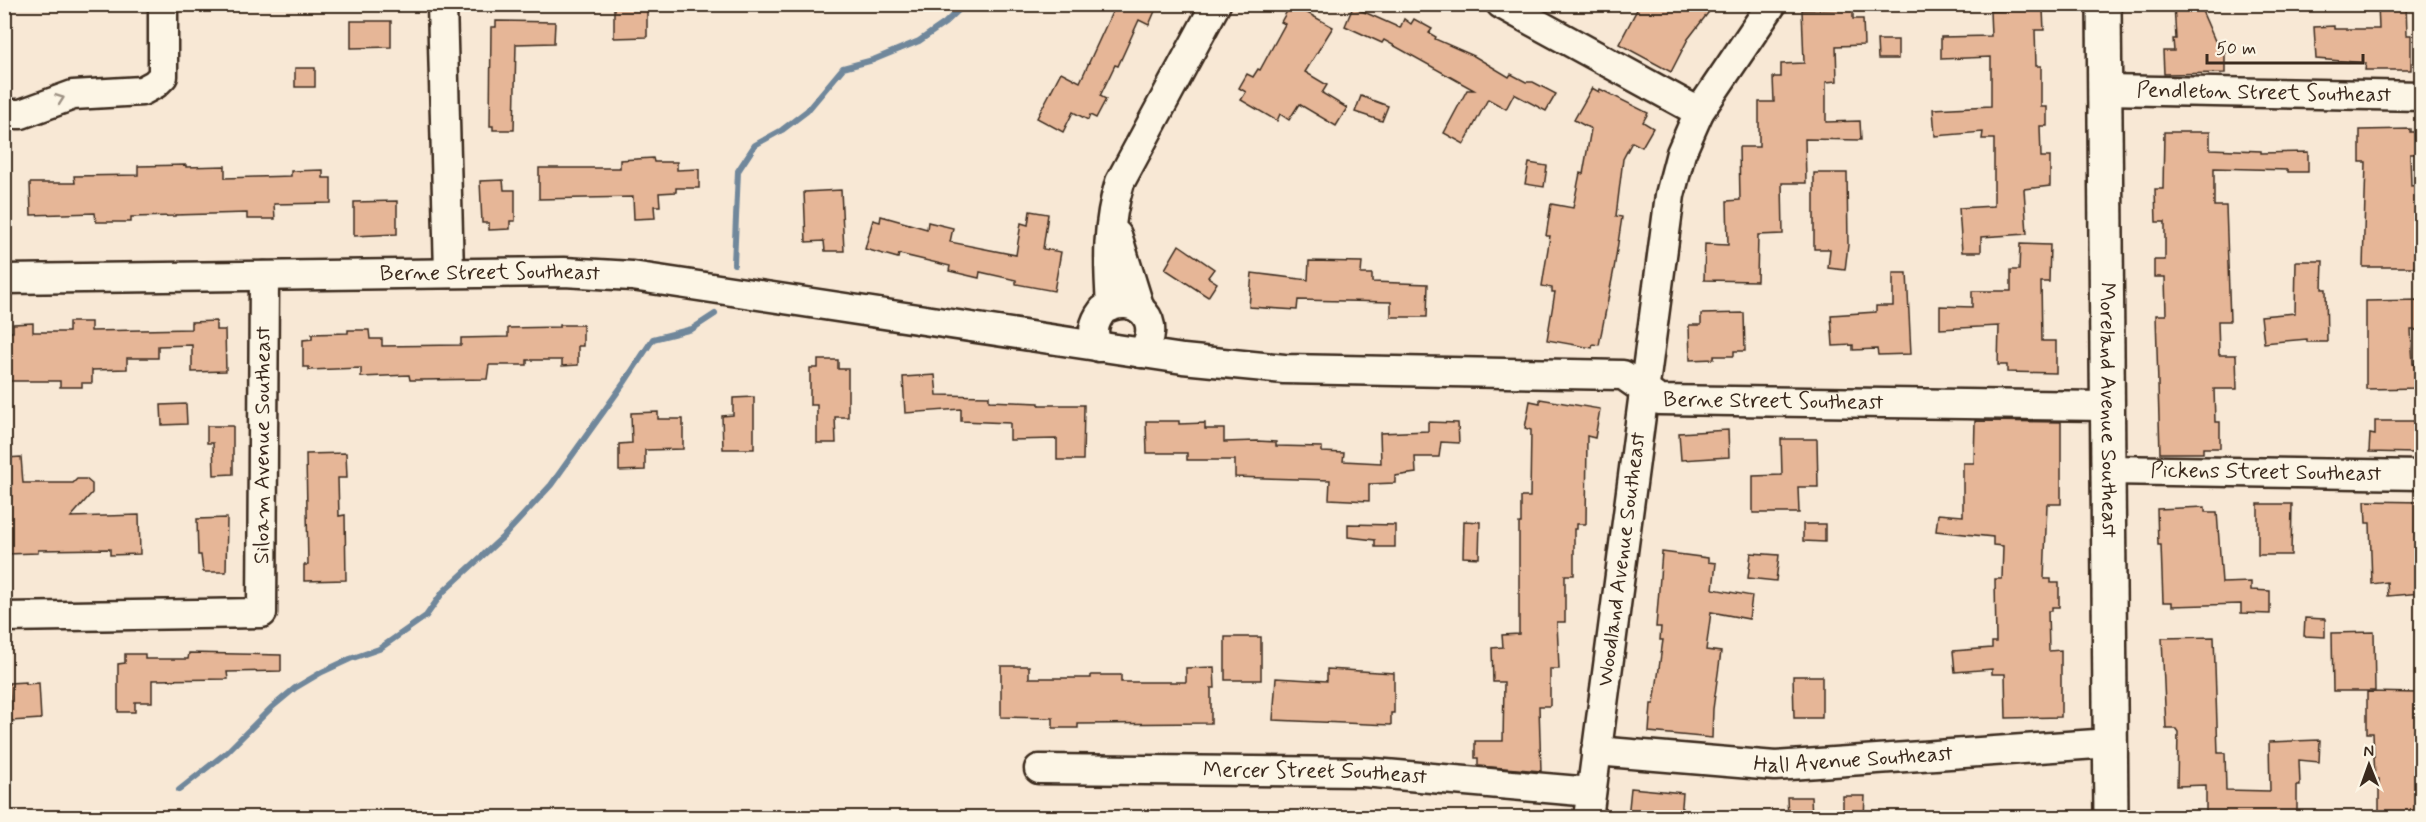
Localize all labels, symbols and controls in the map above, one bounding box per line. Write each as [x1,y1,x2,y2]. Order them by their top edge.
scale bar [2207,27,2363,65]
text: 50 m [2216,37,2256,61]
street label: Pendleton Street Southeast [2136,77,2392,109]
one-way arrow [55,94,65,107]
street label: Berne Street Southeast [380,258,601,288]
street label: Moreland Avenue Southeast [2092,282,2123,538]
street label: Siloam Avenue Southeast [248,326,278,564]
street label: Berne Street Southeast [1663,386,1884,417]
street label: Woodland Avenue Southeast [1591,430,1653,688]
street label: Pickens Street Southeast [2150,457,2382,488]
north arrow [2339,735,2399,795]
street label: Hall Avenue Southeast [1752,740,1954,780]
text: N [2363,741,2374,762]
street label: Mercer Street Southeast [1203,757,1428,792]

